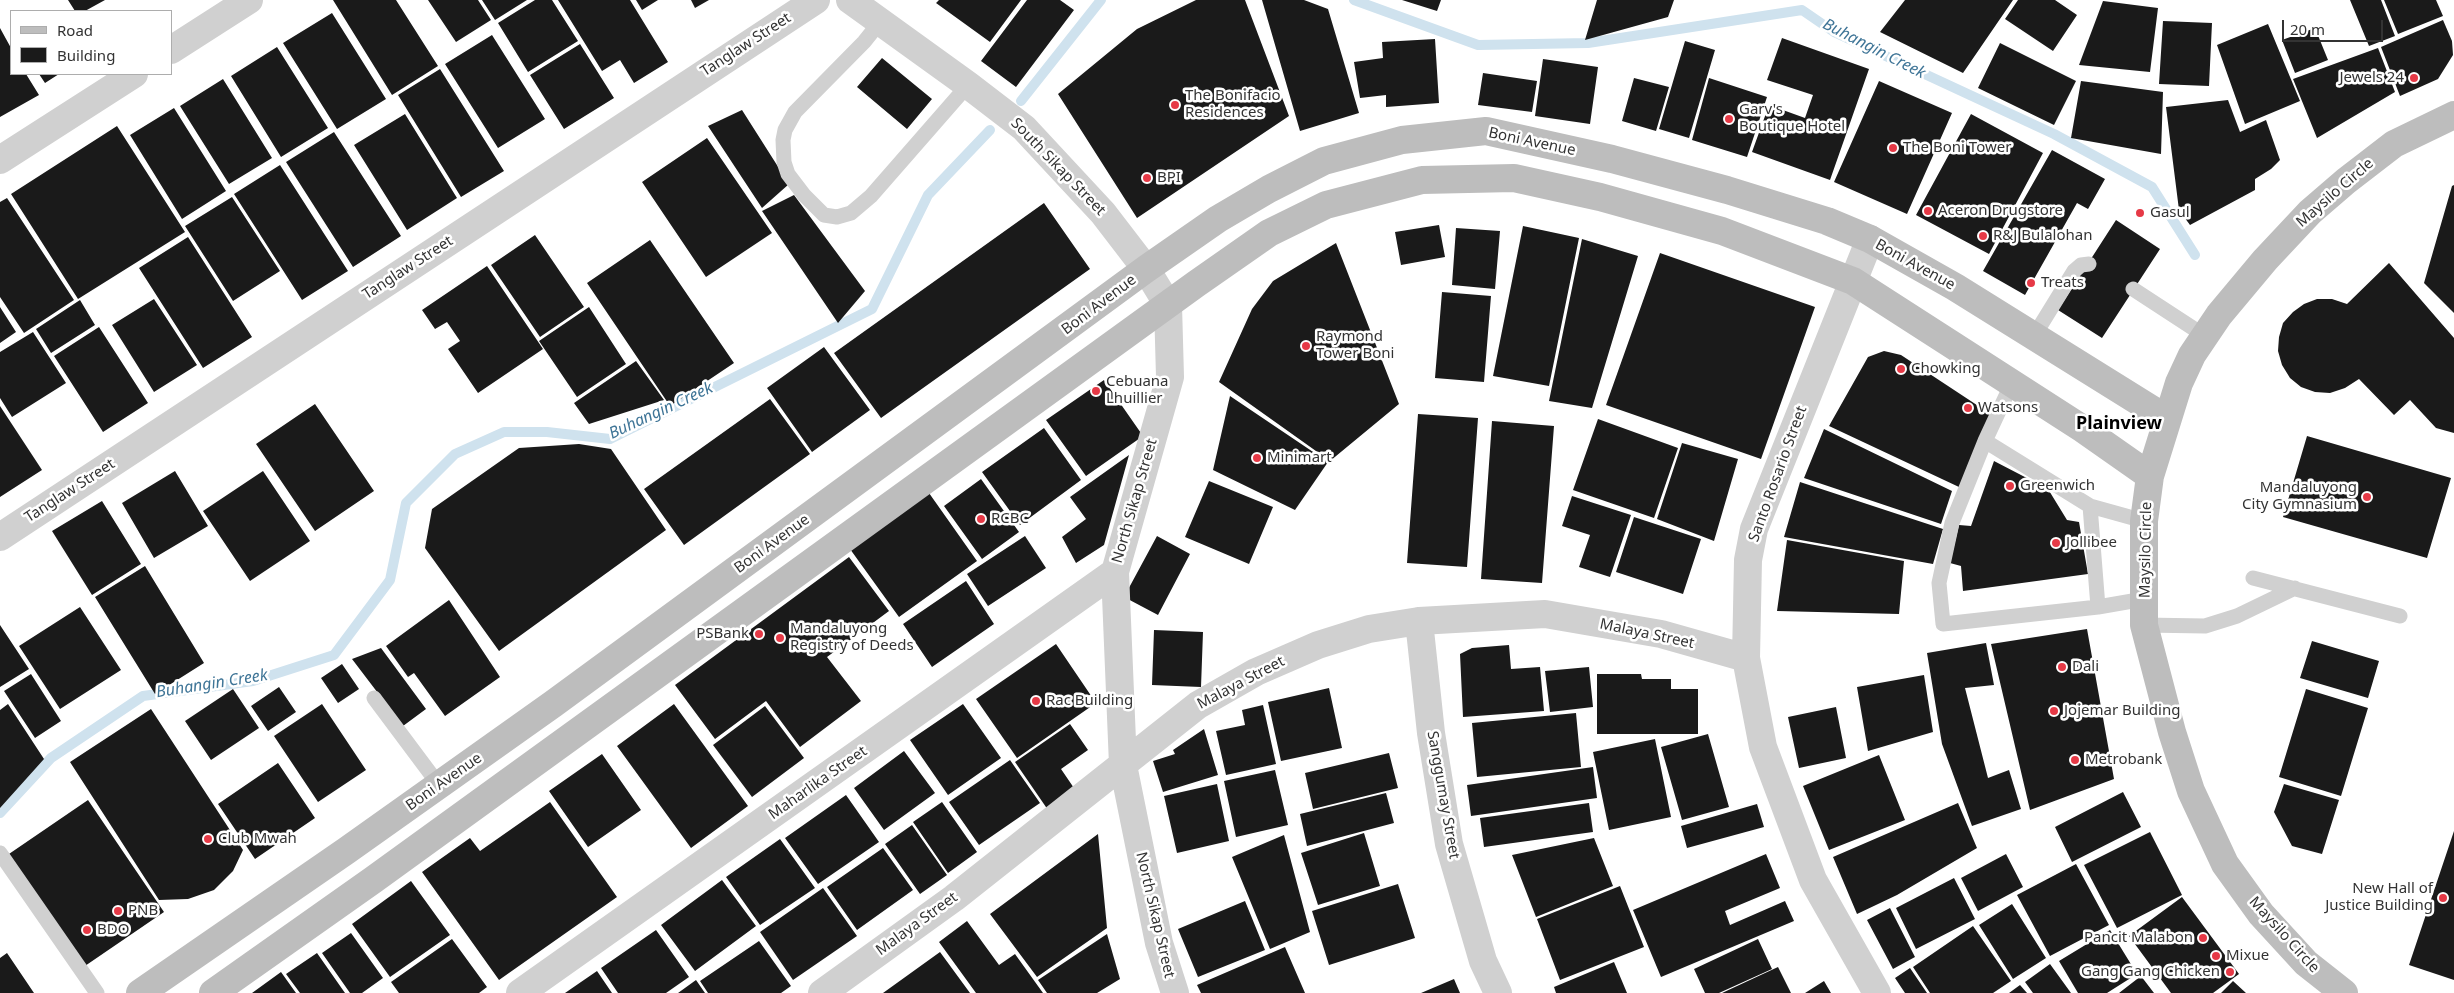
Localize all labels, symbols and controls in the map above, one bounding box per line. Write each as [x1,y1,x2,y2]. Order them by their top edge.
street label: Tanglaw Street [698,9,794,81]
legend [10,10,172,75]
scale bar [2284,10,2385,42]
water label: Buhangin Creek [1819,15,1929,83]
text: 20 m [2290,19,2325,39]
text: Road [57,20,93,40]
text: Building [57,45,115,65]
place label: Jewels 24 [2339,69,2404,87]
marker: Jewels 24 [2408,72,2420,84]
place label: The Bonifacio Residences [1185,87,1281,122]
marker: The Bonifacio Residences [1169,99,1181,111]
place label: Garv's Boutique Hotel [1739,101,1845,136]
marker: Garv's Boutique Hotel [1723,113,1735,125]
street label: South Sikap Street [1007,114,1109,220]
street label: Boni Avenue [1487,124,1577,160]
place label: The Boni Tower [1903,139,2011,157]
marker: The Boni Tower [1887,142,1899,154]
street label: Maysilo Circle [2293,155,2377,231]
place label: BPI [1157,169,1181,187]
marker: BPI [1141,172,1153,184]
place label: Aceron Drugstore [1938,202,2063,220]
place label: Gasul [2150,204,2190,222]
marker: Aceron Drugstore [1922,205,1934,217]
marker: Gasul [2134,207,2146,219]
place label: R&J Bulalohan [1993,227,2093,245]
marker: R&J Bulalohan [1977,230,1989,242]
street label: Tanglaw Street [360,232,456,304]
street label: Boni Avenue [1872,236,1958,294]
street label: Boni Avenue [1058,271,1140,339]
place label: Treats [2041,274,2084,292]
marker: Treats [2025,277,2037,289]
place label: Raymond Tower Boni [1316,328,1394,363]
marker: Raymond Tower Boni [1300,340,1312,352]
place label: Chowking [1911,360,1981,378]
marker: Chowking [1895,363,1907,375]
place label: Cebuana Lhuillier [1106,373,1169,408]
water label: Buhangin Creek [606,379,716,443]
marker: Cebuana Lhuillier [1090,385,1102,397]
place label: Watsons [1978,399,2038,417]
marker: Watsons [1962,402,1974,414]
street label: Santo Rosario Street [1745,404,1811,544]
district label: Plainview [2076,413,2162,435]
street label: North Sikap Street [1109,437,1161,565]
place label: Minimart [1267,449,1332,467]
marker: Minimart [1251,452,1263,464]
street label: Tanglaw Street [22,455,118,527]
place label: Greenwich [2020,477,2095,495]
place label: Mandaluyong City Gymnasium [2242,479,2357,514]
marker: Greenwich [2004,480,2016,492]
marker: Mandaluyong City Gymnasium [2361,491,2373,503]
street label: Maysilo Circle [2136,502,2156,598]
place label: RCBC [991,510,1029,528]
street label: Boni Avenue [731,511,813,577]
marker: RCBC [975,513,987,525]
place label: Jollibee [2066,534,2117,552]
marker: Jollibee [2050,537,2062,549]
street label: Malaya Street [1598,615,1696,653]
place label: Mandaluyong Registry of Deeds [790,620,914,655]
place label: PSBank [696,625,749,643]
marker: PSBank [753,628,765,640]
marker: Mandaluyong Registry of Deeds [774,632,786,644]
street label: Malaya Street [1194,652,1288,714]
place label: Dali [2072,658,2099,676]
marker: Dali [2056,661,2068,673]
water label: Buhangin Creek [155,666,269,702]
place label: Rac Building [1046,692,1133,710]
marker: Rac Building [1030,695,1042,707]
place label: Jojemar Building [2064,702,2180,720]
marker: Jojemar Building [2048,705,2060,717]
street label: Sanggumay Street [1423,730,1463,860]
street label: Maharlika Street [765,742,871,824]
street label: Boni Avenue [403,749,485,815]
place label: Metrobank [2085,751,2162,769]
marker: Metrobank [2069,754,2081,766]
place label: Club Mwah [218,830,297,848]
marker: Club Mwah [202,833,214,845]
street label: North Sikap Street [1132,850,1178,980]
place label: New Hall of Justice Building [2325,880,2433,915]
street label: Malaya Street [873,888,961,960]
marker: New Hall of Justice Building [2437,892,2449,904]
street label: Maysilo Circle [2245,893,2323,977]
place label: PNB [128,902,158,920]
marker: PNB [112,905,124,917]
place label: BDO [97,921,129,939]
marker: BDO [81,924,93,936]
place label: Pancit Malabon [2084,929,2193,947]
marker: Pancit Malabon [2197,932,2209,944]
place label: Mixue [2226,947,2269,965]
marker: Mixue [2210,950,2222,962]
place label: Gang Gang Chicken [2081,963,2220,981]
marker: Gang Gang Chicken [2224,966,2236,978]

